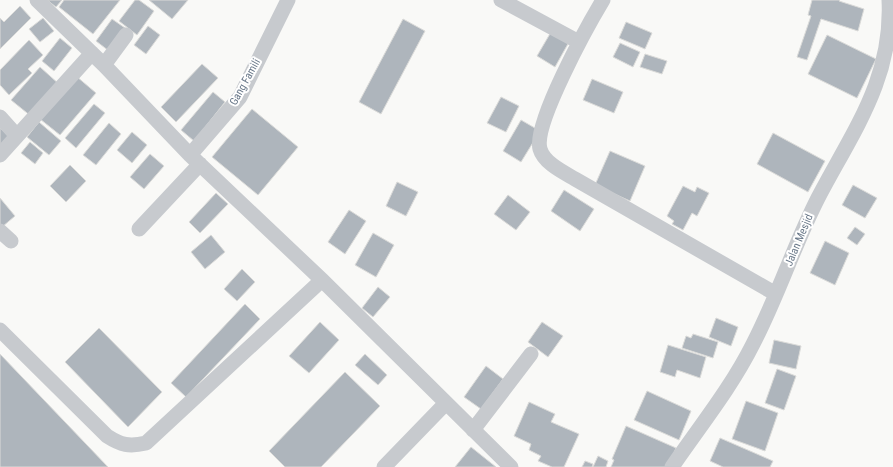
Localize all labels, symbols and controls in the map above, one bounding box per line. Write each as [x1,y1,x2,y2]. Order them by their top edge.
street label: Gang Famili [227,56,263,108]
street label: Jalan Mesjid [782,212,816,268]

